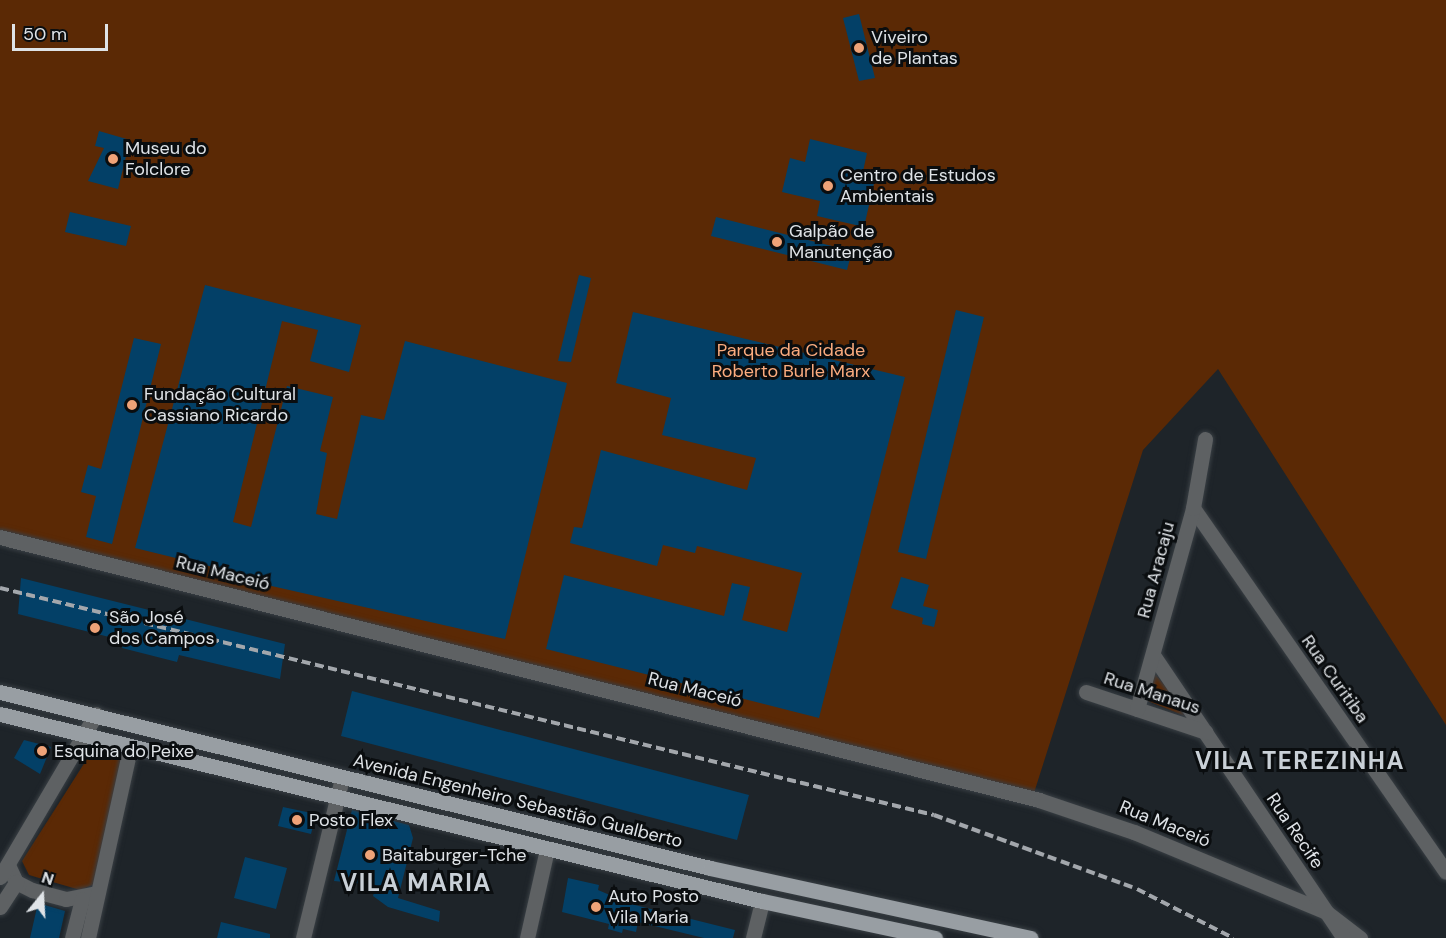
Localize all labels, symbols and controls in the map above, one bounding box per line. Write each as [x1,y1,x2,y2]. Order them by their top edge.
scale bar [15,12,111,50]
text: 50 m [23,22,67,46]
place label: Viveiro de Plantas [871,27,958,70]
marker: Viveiro de Plantas [852,41,866,55]
place label: Museu do Folclore [125,138,207,180]
marker: Museu do Folclore [106,152,120,166]
place label: Centro de Estudos Ambientais [840,165,996,207]
marker: Centro de Estudos Ambientais [821,179,835,193]
place label: Galpão de Manutenção [789,221,893,264]
marker: Galpão de Manutenção [770,235,784,249]
park label: Parque da Cidade Roberto Burle Marx [712,340,870,382]
place label: Fundação Cultural Cassiano Ricardo [144,384,296,426]
marker: Fundação Cultural Cassiano Ricardo [125,398,139,412]
street label: Rua Aracaju [1133,520,1179,620]
street label: Rua Maceió [174,551,272,595]
place label: São José dos Campos [109,607,214,650]
marker: São José dos Campos [86,619,104,637]
street label: Rua Curitiba [1297,631,1373,727]
street label: Rua Manaus [1101,667,1203,719]
street label: Rua Maceió [646,668,744,712]
place label: Esquina do Peixe [54,740,194,762]
marker: Esquina do Peixe [35,744,49,758]
district label: VILA TEREZINHA [1195,747,1405,775]
street label: Avenida Engenheiro Sebastião Gualberto [351,750,685,852]
street label: Rua Recife [1262,789,1328,873]
street label: Rua Maceió [1116,796,1214,852]
place label: Posto Flex [309,809,393,831]
marker: Posto Flex [290,813,304,827]
place label: Baitaburger-Tche [382,844,527,866]
marker: Baitaburger-Tche [363,848,377,862]
north arrow [12,866,72,926]
text: N [39,867,57,890]
district label: VILA MARIA [340,869,492,897]
place label: Auto Posto Vila Maria [608,886,699,928]
marker: Auto Posto Vila Maria [589,900,603,914]

